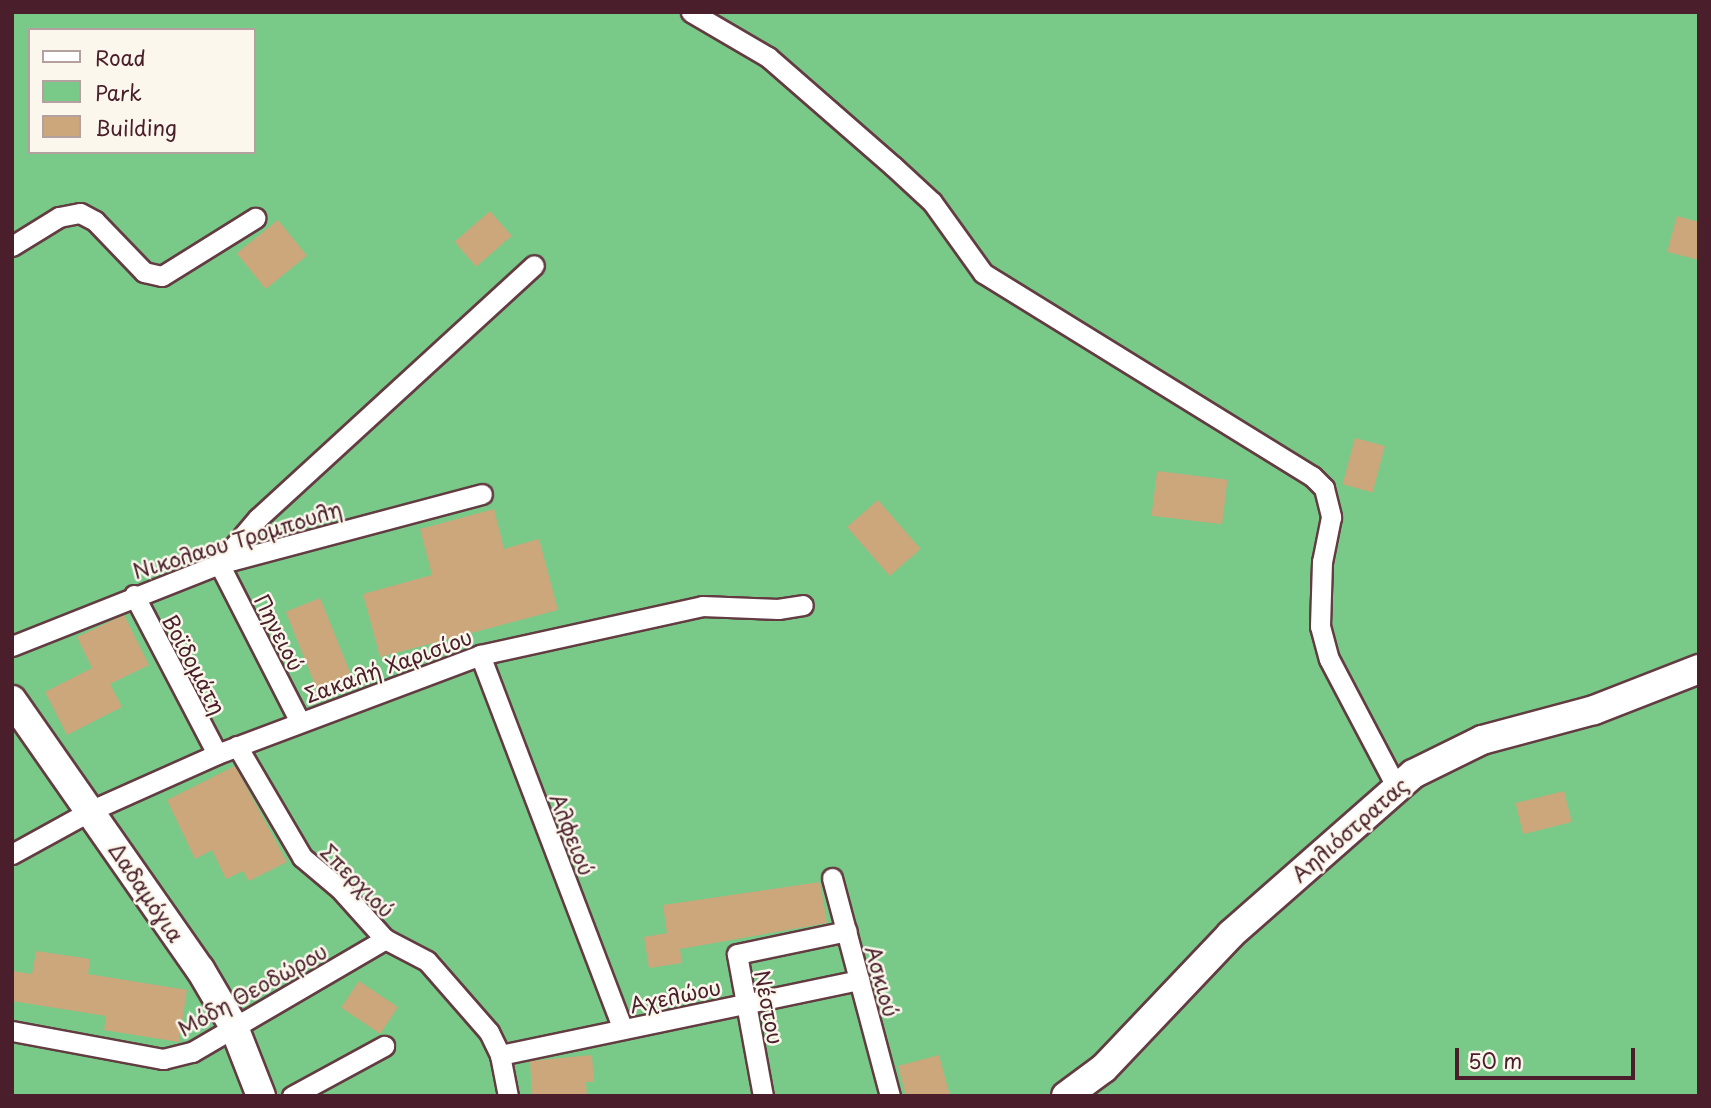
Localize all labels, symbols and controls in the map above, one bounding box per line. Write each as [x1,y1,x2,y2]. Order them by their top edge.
legend [28,28,256,154]
text: Road [95,41,146,73]
text: Park [95,76,142,108]
text: Building [95,111,177,143]
street label: Νικολαου Τρομπουλη [129,495,345,583]
street label: Πηνειού [250,590,310,674]
street label: Βοϊδομάτη [158,610,232,718]
street label: Σακαλή Χαρισίου [301,623,475,707]
street label: Αηλιόστρατας [1286,772,1412,886]
street label: Αλφειού [546,789,600,879]
street label: Δαδαμόγια [105,837,189,947]
street label: Σπερχιού [316,838,400,922]
street label: Μόδη Θεοδώρου [172,937,332,1041]
street label: Ασκιού [861,943,905,1019]
street label: Νέστου [750,968,790,1046]
street label: Αχελώου [627,973,723,1017]
scale bar [1459,1034,1639,1078]
text: 50 m [1468,1044,1522,1076]

